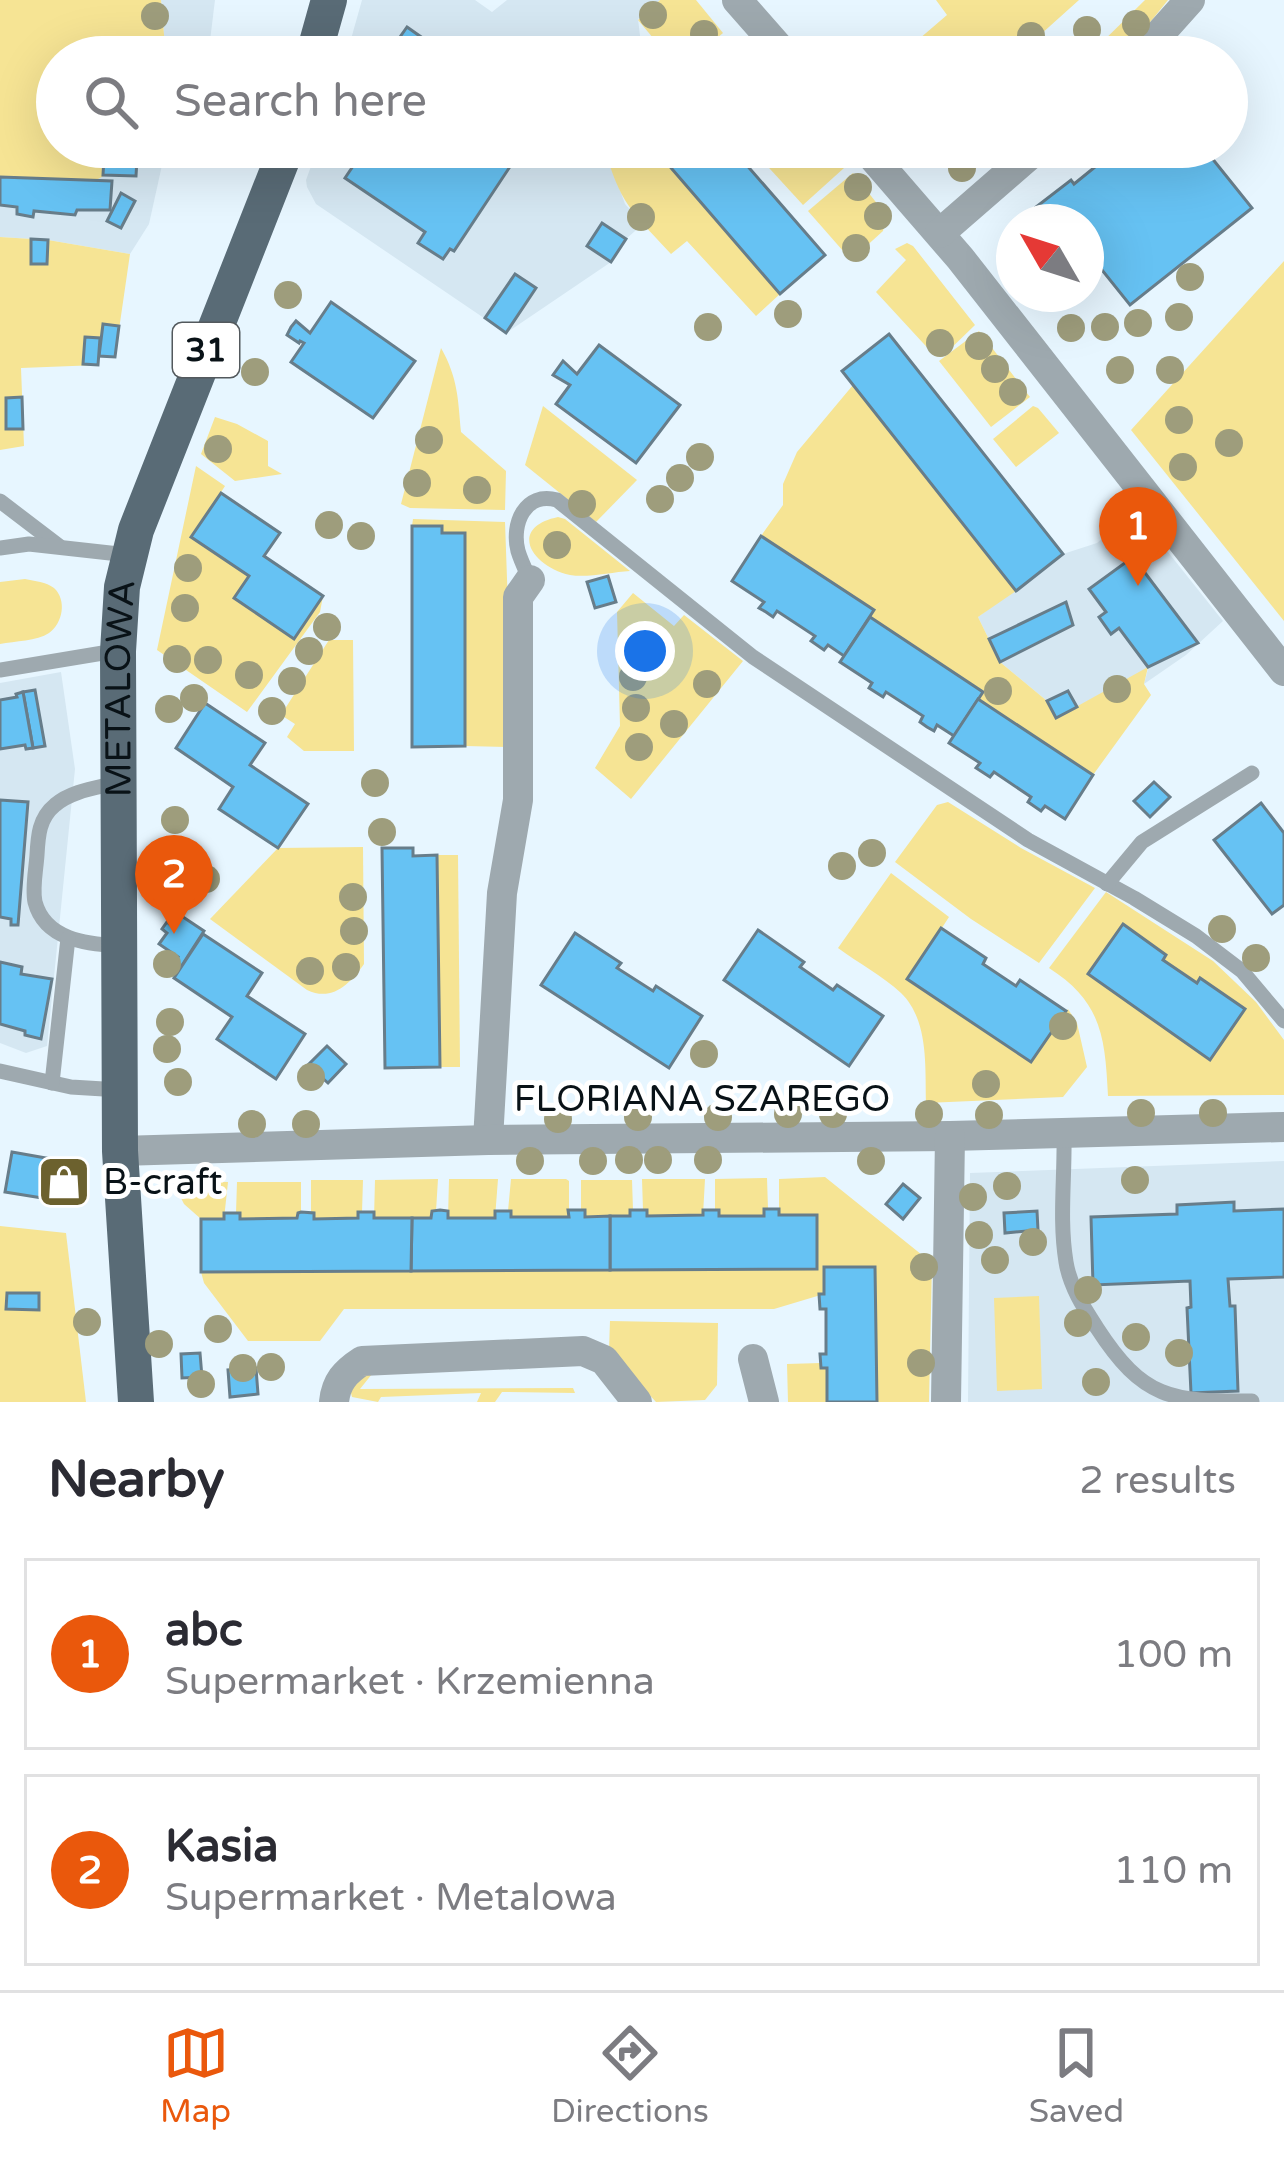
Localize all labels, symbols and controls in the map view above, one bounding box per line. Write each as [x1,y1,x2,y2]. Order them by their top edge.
search box [36,36,1248,168]
icon: search [78,69,144,135]
text: Search here [174,75,427,129]
north arrow [996,204,1104,312]
road number: 31 [173,323,239,377]
pin: 1 [1099,487,1177,586]
street label: METALOWA [96,579,144,797]
your location [615,621,675,681]
pin: 2 [135,835,213,934]
street label: FLORIANA SZAREGO [514,1078,890,1121]
shop icon: B-craft [36,1154,92,1210]
place label: B-craft [103,1161,223,1204]
text: Nearby [48,1449,225,1511]
text: 2 results [1079,1457,1236,1504]
text: abc [165,1604,243,1658]
text: 1 [78,1631,102,1678]
text: 100 m [1114,1631,1233,1678]
text: Supermarket · Krzemienna [165,1658,655,1705]
text: Kasia [165,1820,279,1874]
text: 2 [78,1847,102,1894]
text: 110 m [1114,1847,1233,1894]
text: Supermarket · Metalowa [165,1874,617,1921]
tab: Map [160,2020,231,2131]
tab: Directions [551,2020,709,2131]
tab: Saved [1029,2020,1124,2131]

